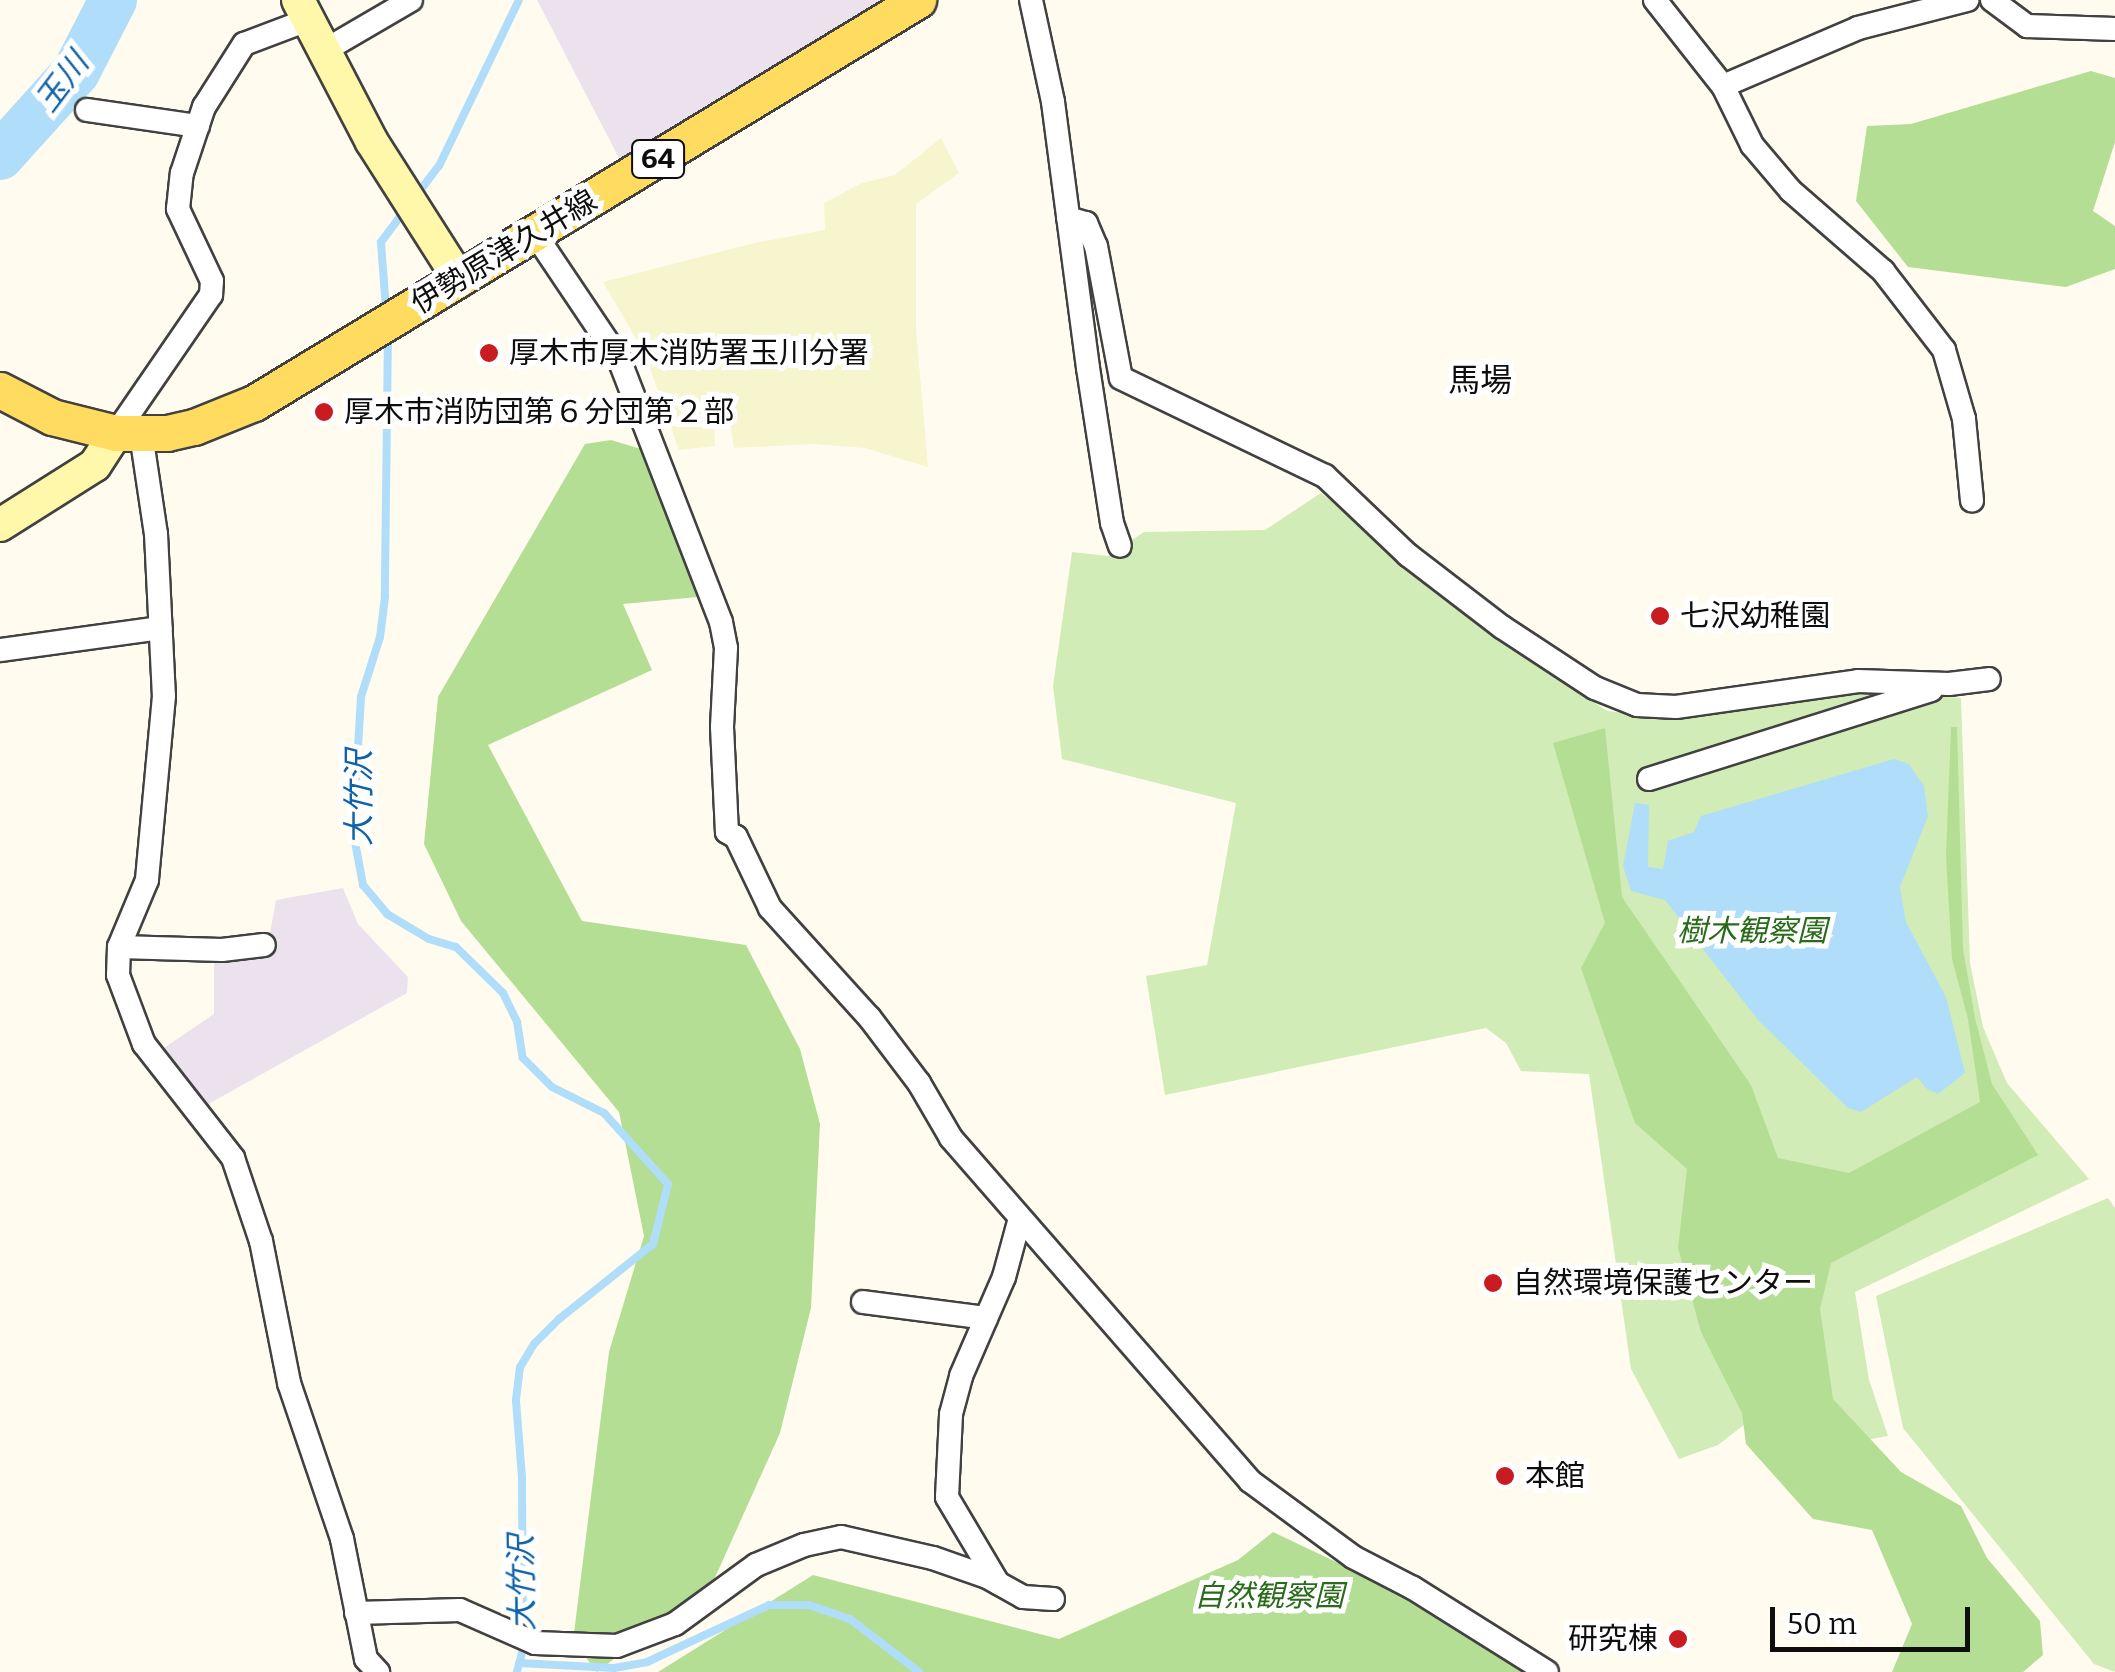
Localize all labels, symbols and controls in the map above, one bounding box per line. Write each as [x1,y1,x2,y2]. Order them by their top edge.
water label: 玉川 [27,45,97,119]
road number: 64 [630,136,686,182]
street label: 伊勢原津久井線 [405,182,603,322]
place label: 厚木市厚木消防署玉川分署 [509,335,869,371]
marker: 厚木市厚木消防署玉川分署 [478,342,500,364]
district label: 馬場 [1448,361,1512,399]
place label: 厚木市消防団第６分団第２部 [344,394,734,430]
marker: 厚木市消防団第６分団第２部 [313,401,335,423]
place label: 七沢幼稚園 [1680,598,1830,634]
marker: 七沢幼稚園 [1649,605,1671,627]
water label: 大竹沢 [340,750,378,846]
park label: 樹木観察園 [1677,913,1827,949]
place label: 自然環境保護センター [1513,1265,1813,1301]
marker: 自然環境保護センター [1482,1272,1504,1294]
place label: 本館 [1525,1458,1585,1494]
marker: 本館 [1494,1465,1516,1487]
water label: 大竹沢 [502,1535,542,1631]
park label: 自然観察園 [1194,1578,1344,1614]
scale bar [1775,1587,1975,1649]
text: 50 m [1787,1606,1857,1642]
place label: 研究棟 [1568,1621,1658,1657]
marker: 研究棟 [1667,1628,1689,1650]

